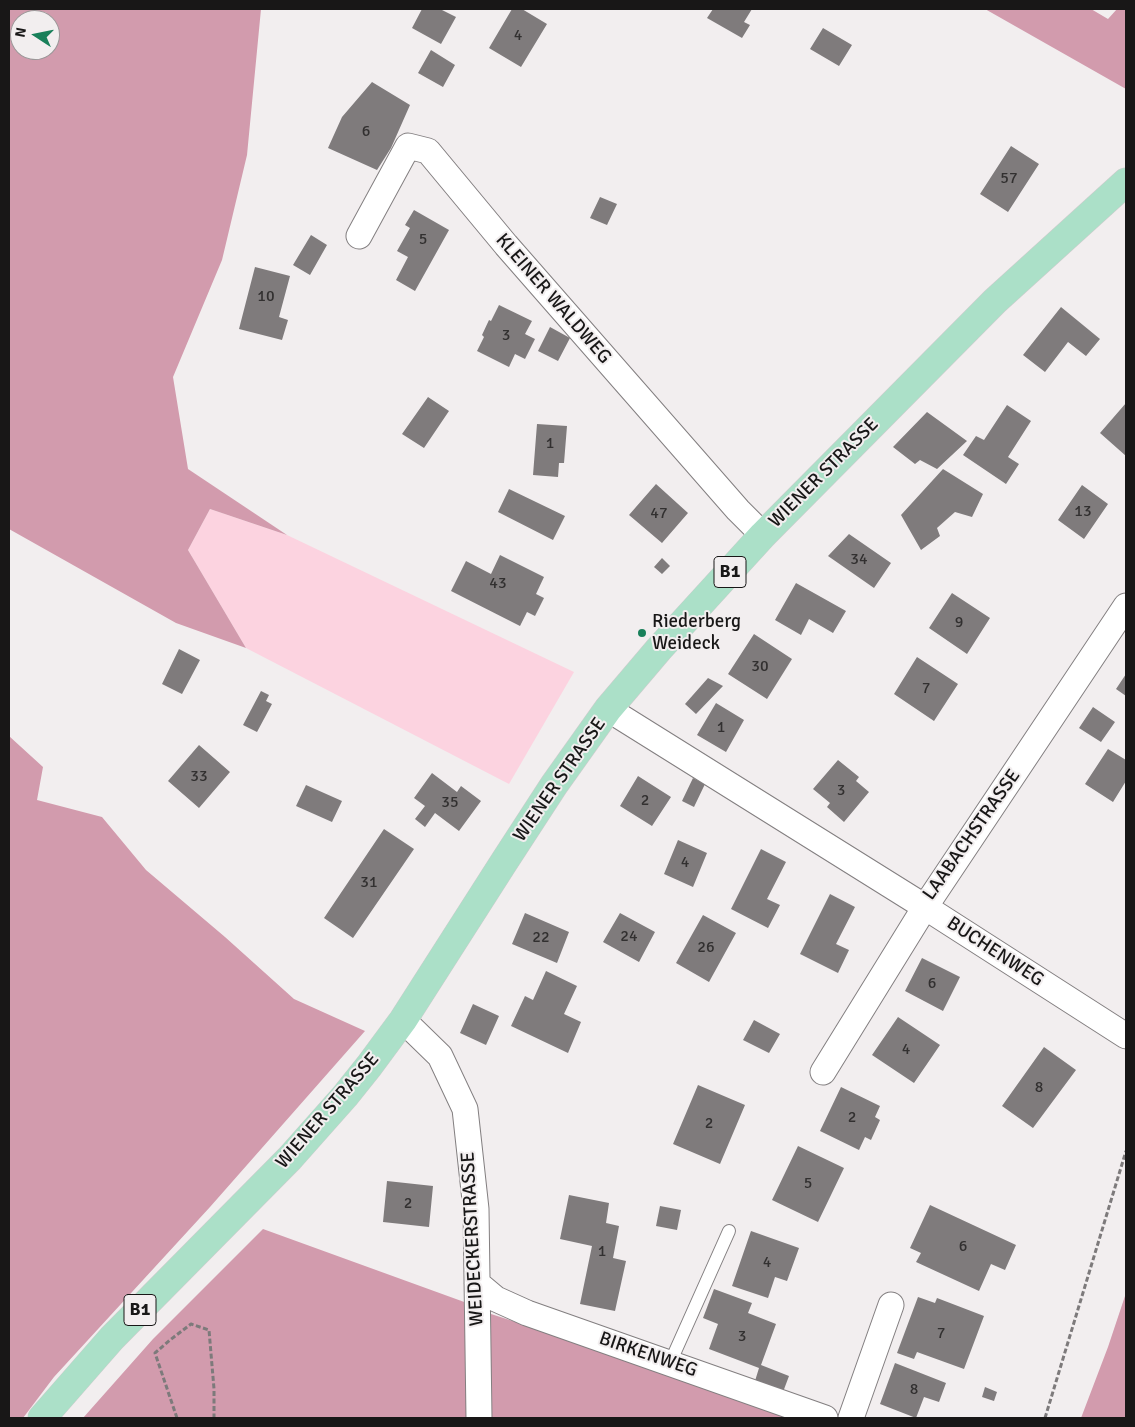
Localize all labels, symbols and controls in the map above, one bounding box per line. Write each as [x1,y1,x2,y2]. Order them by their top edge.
north arrow [10,10,60,60]
text: N [11,26,30,39]
house number: 4 [514,26,522,46]
house number: 6 [362,122,370,142]
house number: 57 [1000,169,1018,189]
street label: KLEINER WALDWEG [490,229,616,369]
house number: 5 [419,230,427,250]
house number: 10 [257,287,275,307]
house number: 3 [502,326,510,346]
street label: WIENER STRASSE [764,413,884,533]
house number: 1 [546,434,554,454]
house number: 13 [1074,502,1092,522]
house number: 47 [650,504,668,524]
house number: 34 [850,550,868,570]
road number: B1 [714,556,746,588]
house number: 43 [489,574,507,594]
place label: Riederberg Weideck [652,611,741,655]
house number: 9 [955,613,963,633]
marker: Riederberg Weideck [636,627,648,639]
house number: 30 [751,657,769,677]
house number: 7 [922,679,930,699]
street label: WIENER STRASSE [509,714,611,846]
house number: 1 [717,718,725,738]
street label: LAABACHSTRASSE [918,765,1026,905]
house number: 33 [190,767,208,787]
house number: 3 [837,781,845,801]
house number: 2 [641,791,649,811]
house number: 35 [441,793,459,813]
house number: 4 [681,853,689,873]
house number: 31 [360,873,378,893]
street label: BUCHENWEG [942,912,1048,992]
house number: 24 [620,927,638,947]
house number: 22 [532,928,550,948]
house number: 26 [697,938,715,958]
house number: 6 [928,974,936,994]
house number: 4 [902,1040,910,1060]
street label: WIENER STRASSE [271,1048,385,1174]
house number: 8 [1035,1078,1043,1098]
house number: 2 [848,1108,856,1128]
house number: 2 [705,1114,713,1134]
street label: WEIDECKERSTRASSE [457,1151,489,1327]
house number: 5 [804,1174,812,1194]
house number: 2 [404,1194,412,1214]
house number: 6 [959,1237,967,1257]
house number: 1 [598,1242,606,1262]
house number: 4 [763,1253,771,1273]
road number: B1 [124,1294,156,1326]
house number: 7 [937,1324,945,1344]
house number: 3 [738,1327,746,1347]
street label: BIRKENWEG [596,1328,700,1382]
house number: 8 [910,1380,918,1400]

